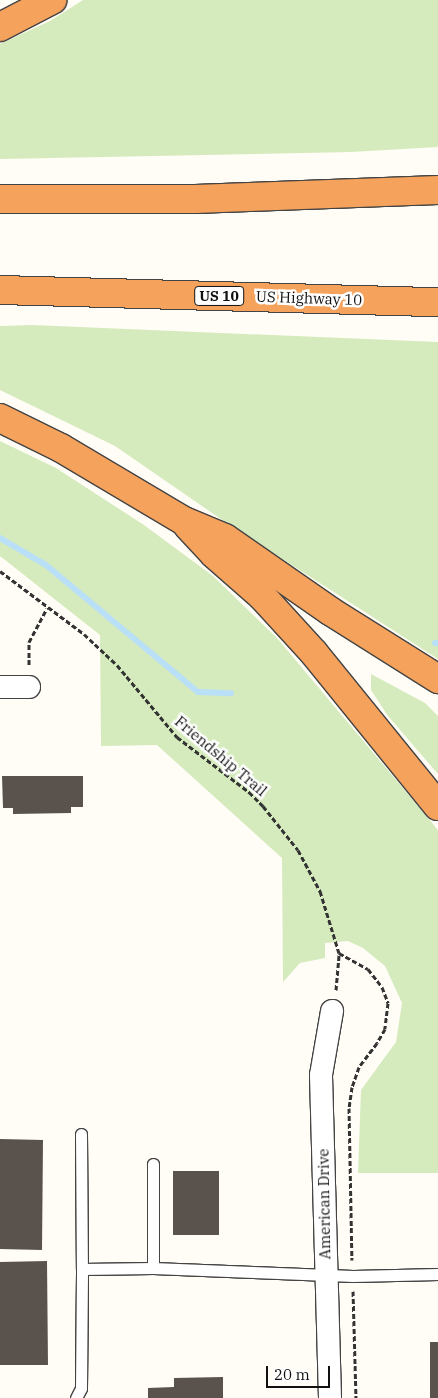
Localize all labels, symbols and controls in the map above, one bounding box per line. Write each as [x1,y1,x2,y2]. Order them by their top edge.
road number: US 10 [194,284,244,308]
street label: US Highway 10 [256,287,362,309]
street label: Friendship Trail [171,712,271,800]
street label: American Drive [314,1148,334,1260]
scale bar [268,1356,332,1388]
text: 20 m [274,1365,310,1384]

